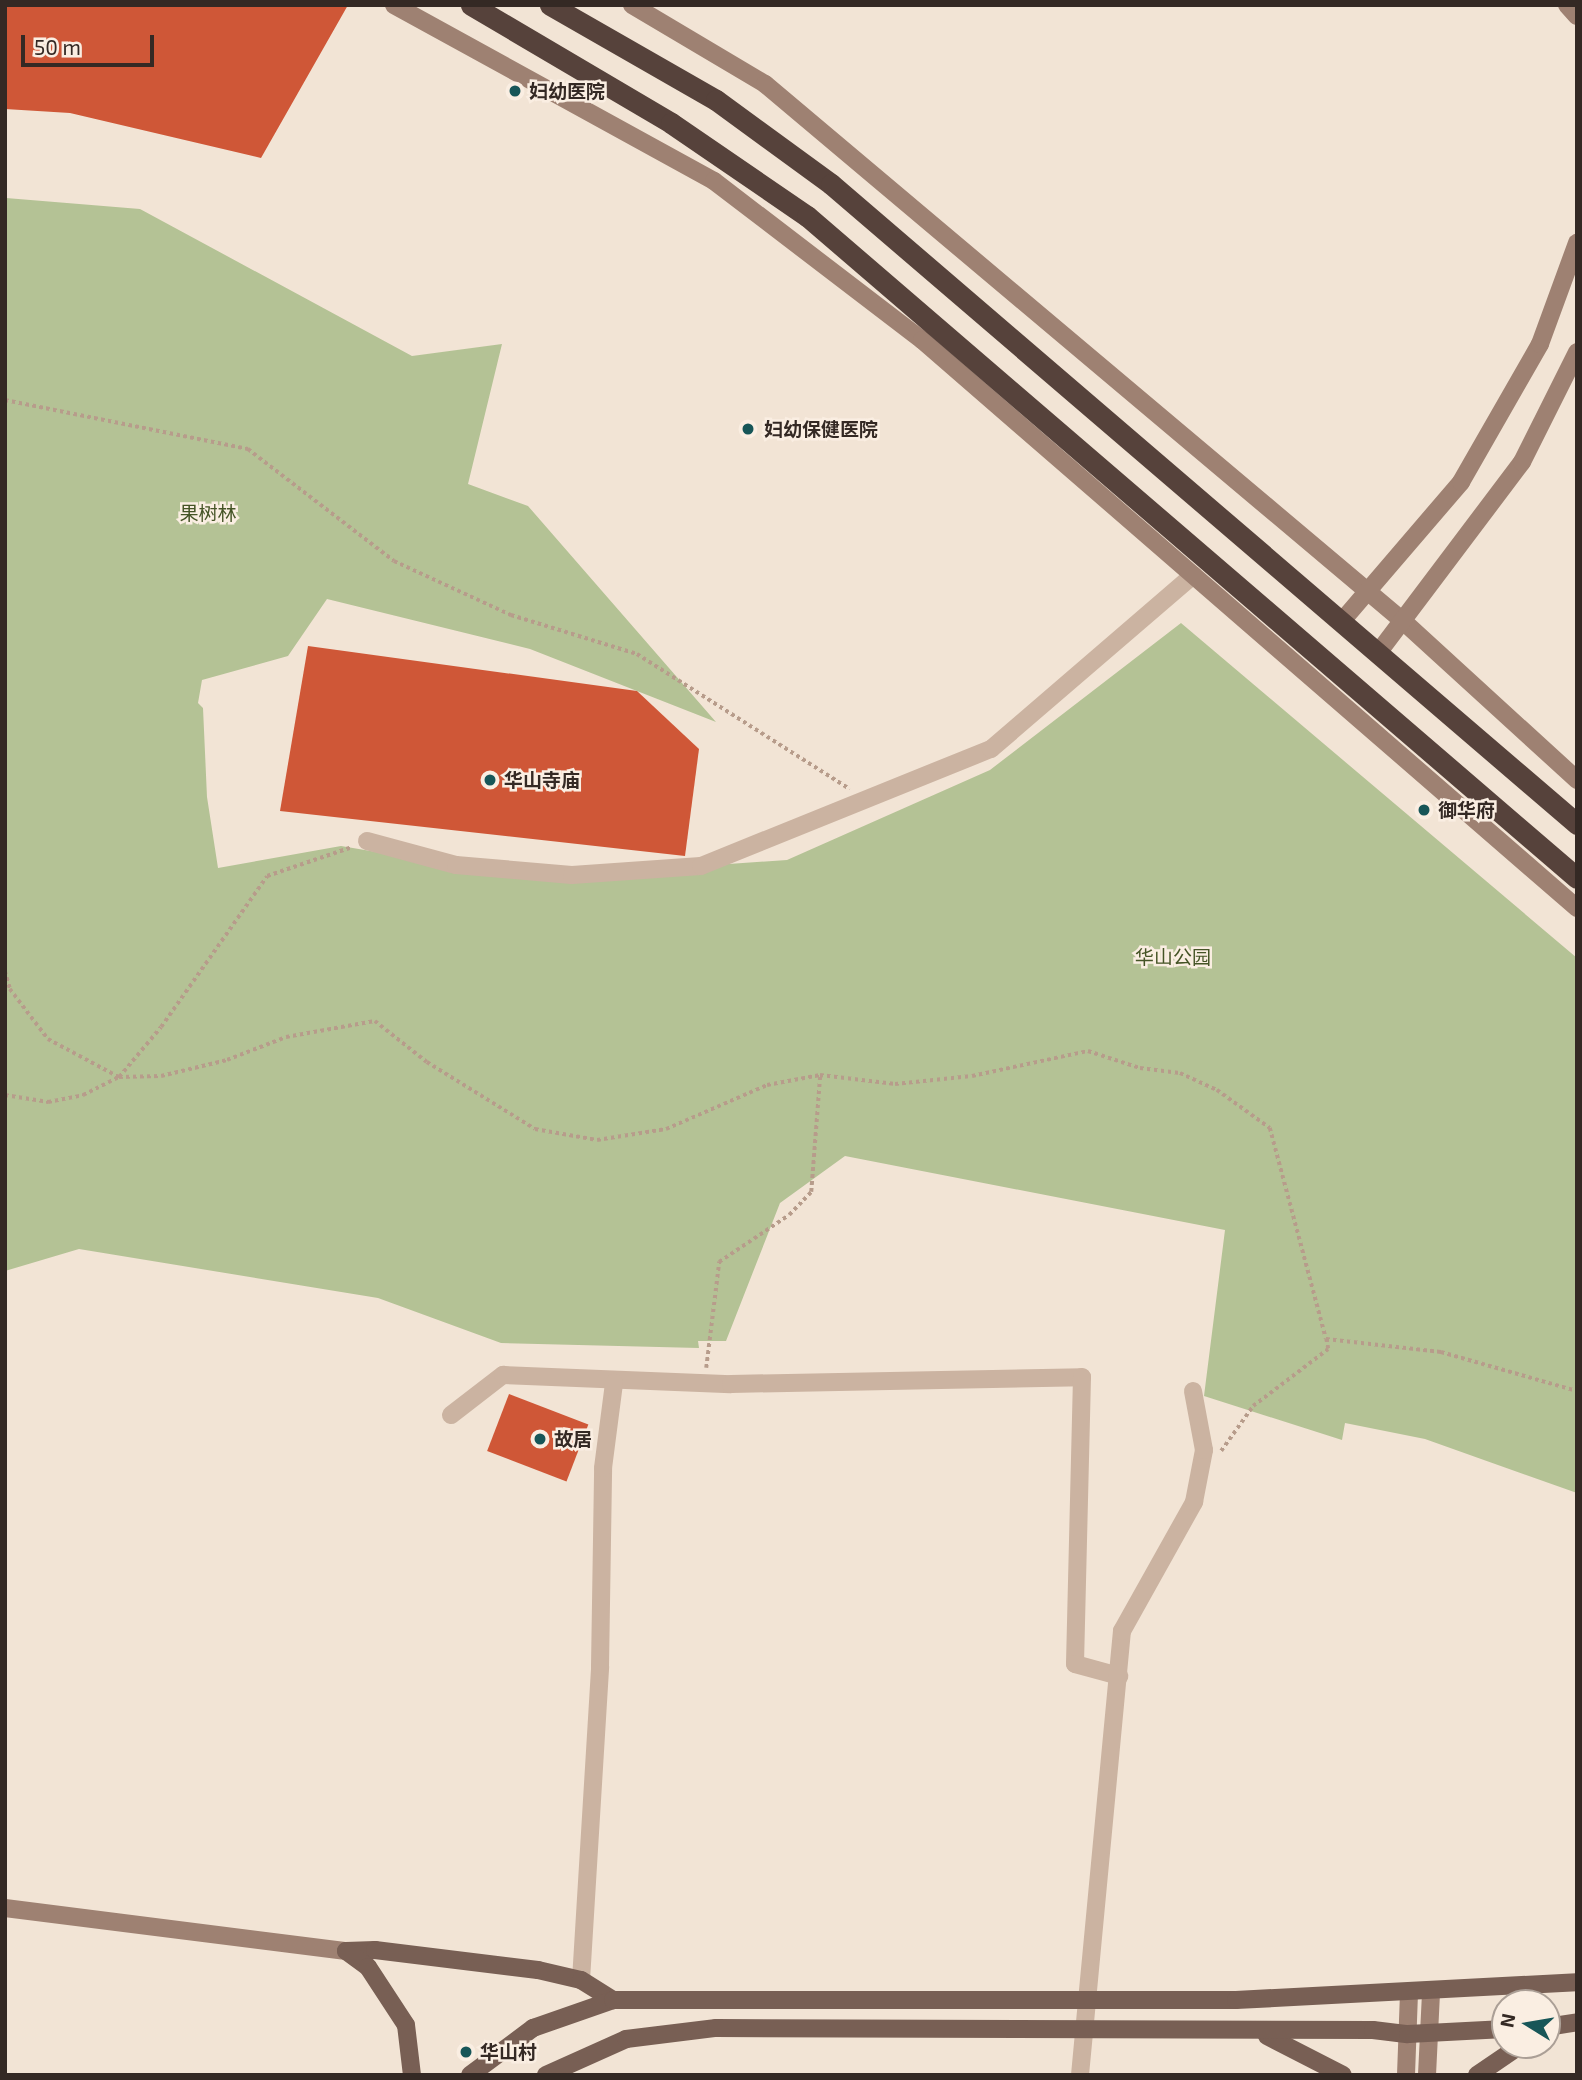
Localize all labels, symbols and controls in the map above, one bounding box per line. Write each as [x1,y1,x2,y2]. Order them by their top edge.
scale bar [24,21,158,65]
text: 50 m [34,34,81,59]
place label: 妇幼医院 [529,80,605,102]
marker: 妇幼医院 [507,83,523,99]
place label: 妇幼保健医院 [764,418,878,440]
marker: 妇幼保健医院 [738,419,758,439]
park label: 果树林 [180,502,236,524]
place label: 华山寺庙 [504,769,580,791]
marker: 华山寺庙 [482,772,498,788]
place label: 御华府 [1438,799,1495,821]
marker: 御华府 [1416,802,1432,818]
park label: 华山公园 [1135,946,1211,968]
place label: 故居 [554,1428,592,1450]
marker: 故居 [532,1431,548,1447]
north arrow [1491,1989,1561,2059]
text: N [1494,2011,1519,2029]
place label: 华山村 [480,2041,537,2063]
marker: 华山村 [458,2044,474,2060]

